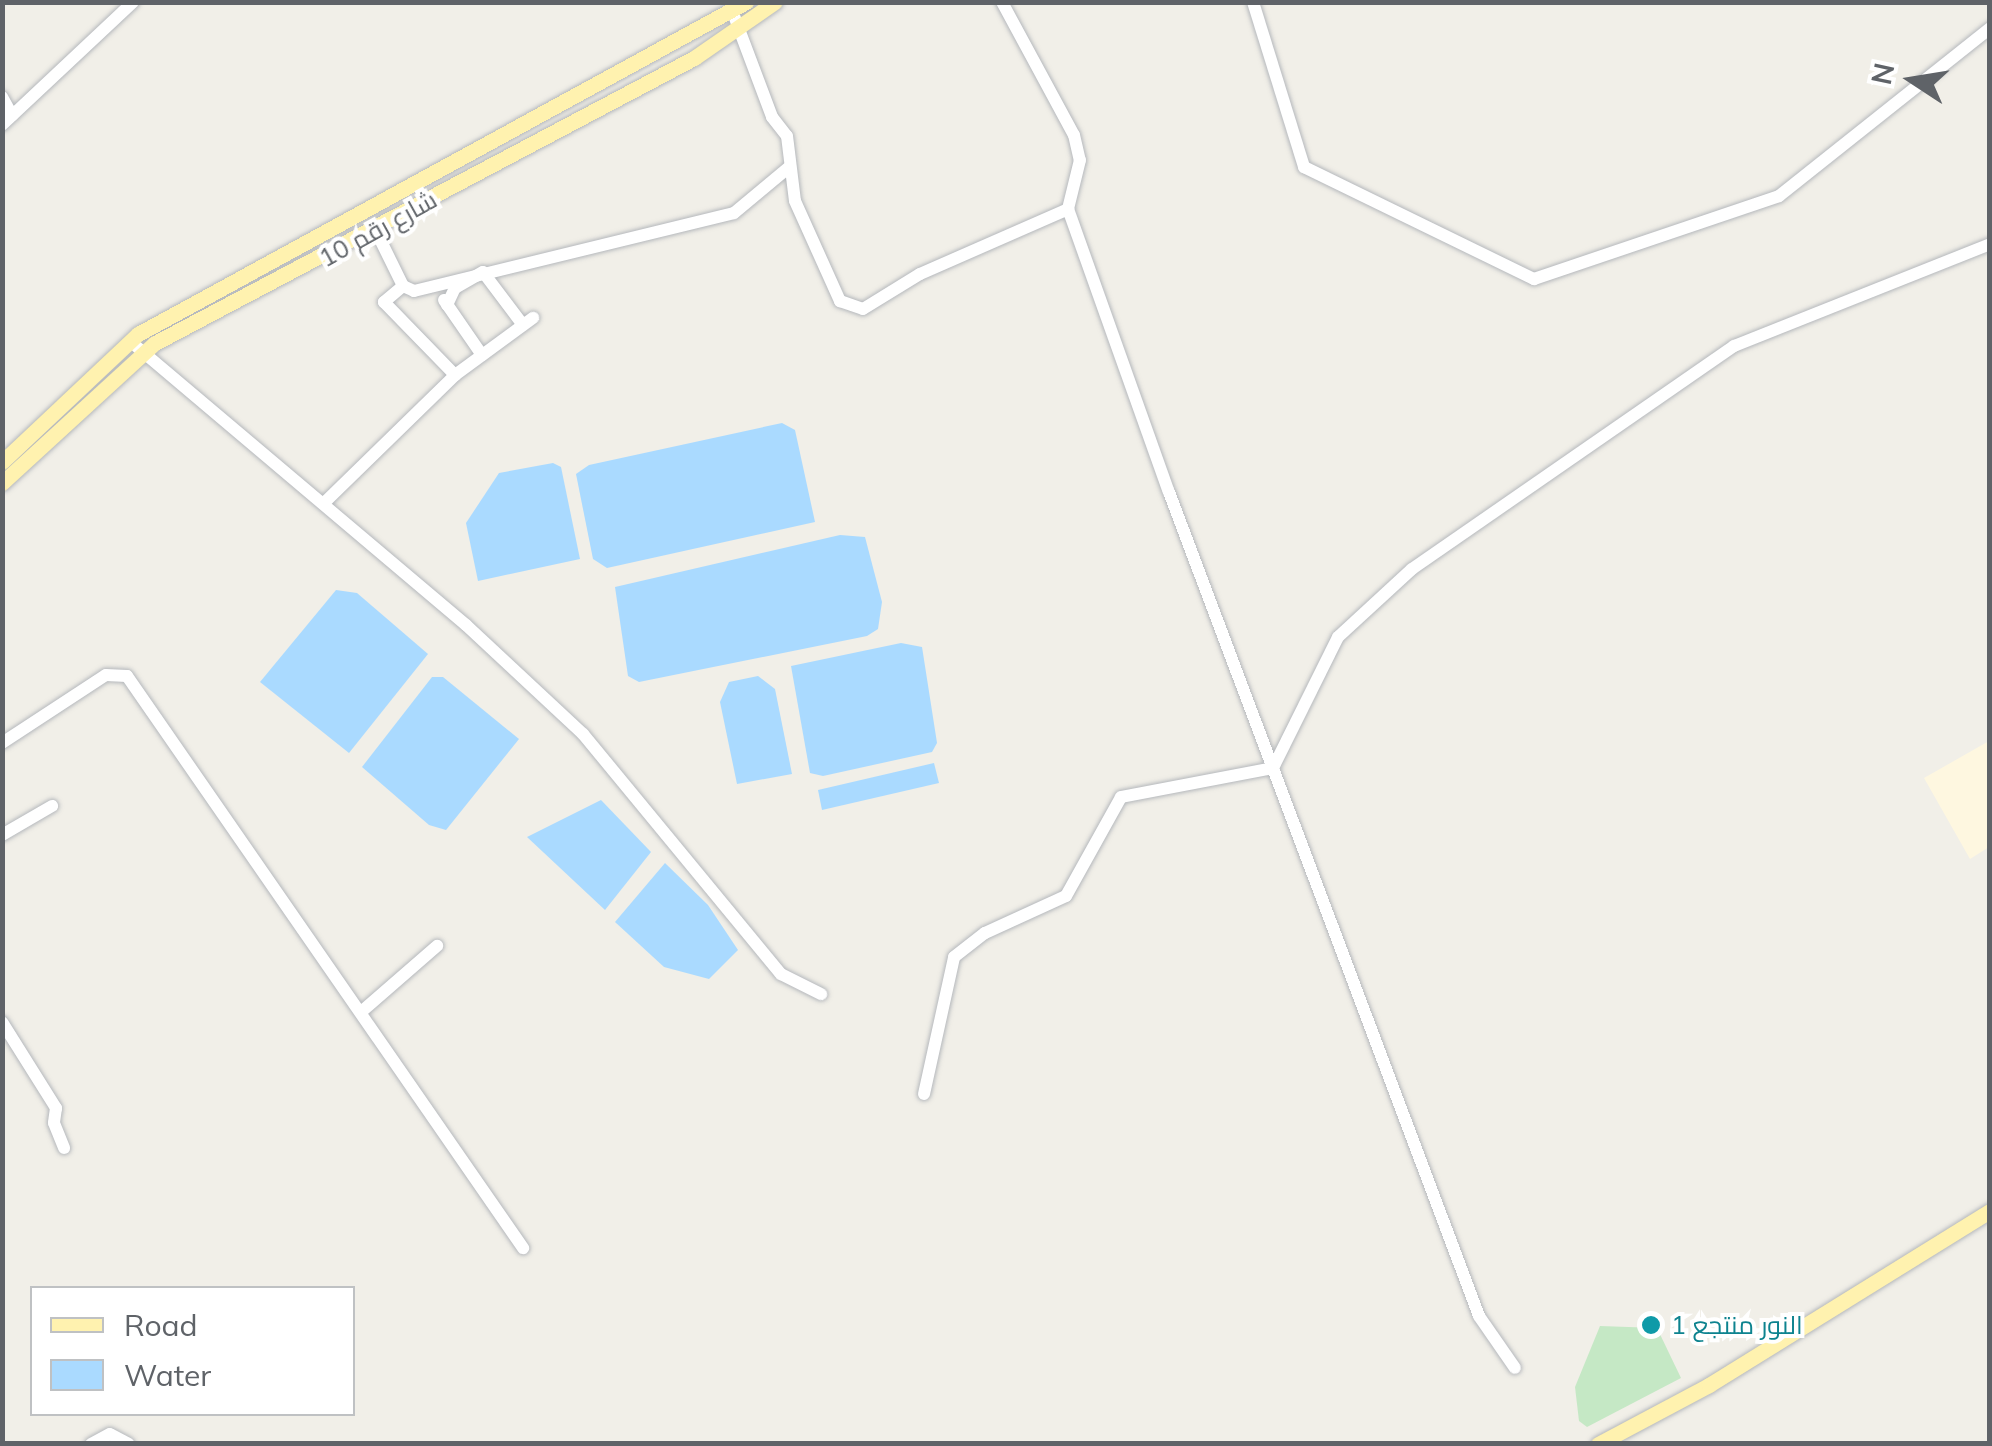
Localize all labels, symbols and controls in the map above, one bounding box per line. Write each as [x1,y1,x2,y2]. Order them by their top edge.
north arrow [1862,30,1962,130]
text: N [1863,60,1901,88]
street label: شارع رقم 10 [314,184,442,274]
legend [30,1286,355,1416]
text: Road [124,1306,198,1344]
place label: 1 النور منتجع [1671,1310,1803,1340]
marker: 1 النور منتجع [1640,1314,1662,1336]
text: Water [124,1356,211,1394]

